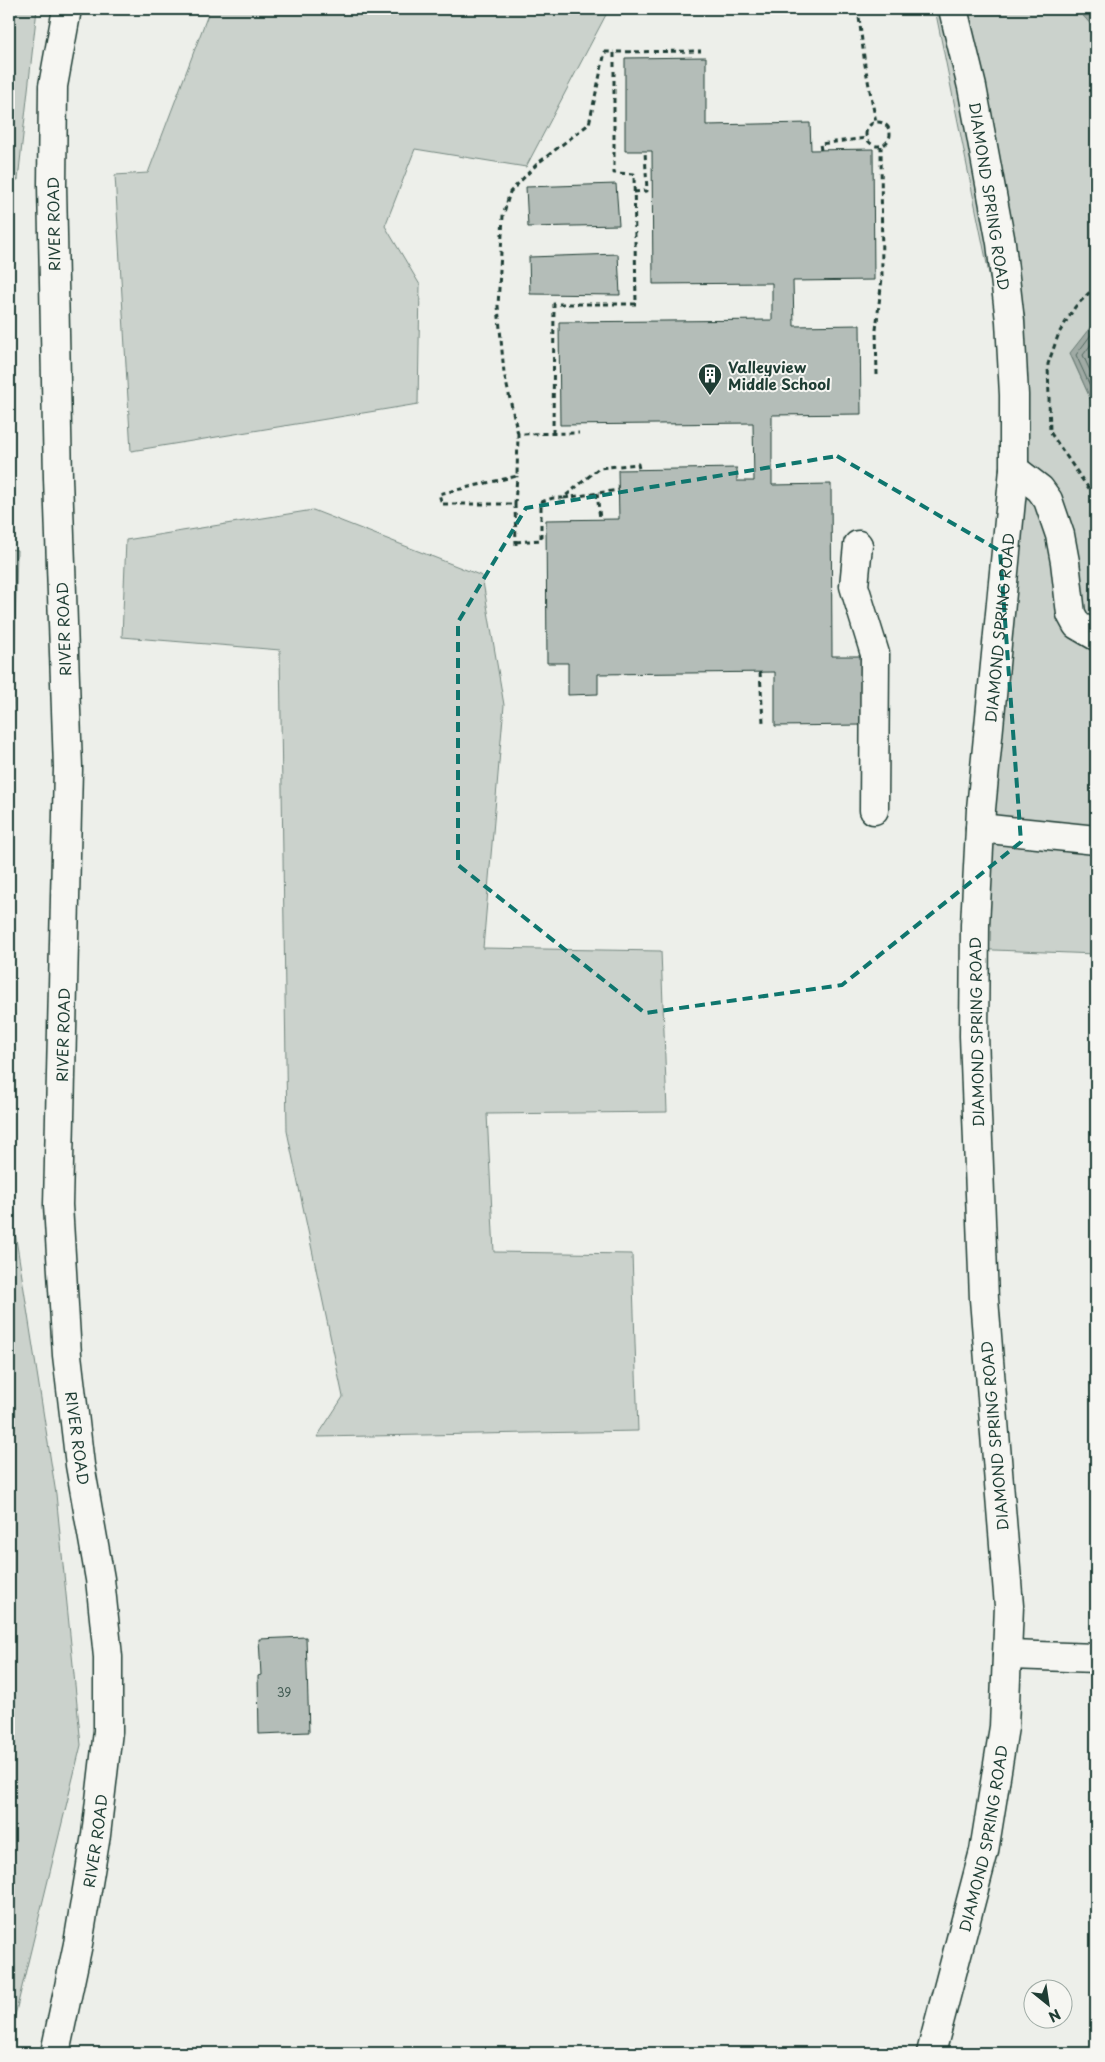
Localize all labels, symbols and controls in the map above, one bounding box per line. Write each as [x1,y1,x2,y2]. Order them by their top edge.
street label: DIAMOND SPRING ROAD [964,100,1016,292]
street label: RIVER ROAD [41,177,65,271]
place label: Valleyview Middle School [728,355,831,395]
building icon: Valleyview Middle School [697,362,723,396]
street label: DIAMOND SPRING ROAD [978,532,1019,724]
street label: RIVER ROAD [50,582,76,676]
street label: DIAMOND SPRING ROAD [963,937,989,1127]
street label: RIVER ROAD [49,987,74,1082]
street label: DIAMOND SPRING ROAD [974,1340,1014,1532]
street label: RIVER ROAD [60,1390,96,1486]
house number: 39 [277,1683,291,1701]
street label: DIAMOND SPRING ROAD [952,1743,1012,1934]
street label: RIVER ROAD [76,1793,112,1889]
north arrow [1022,1980,1072,2030]
text: N [1045,2004,1065,2028]

